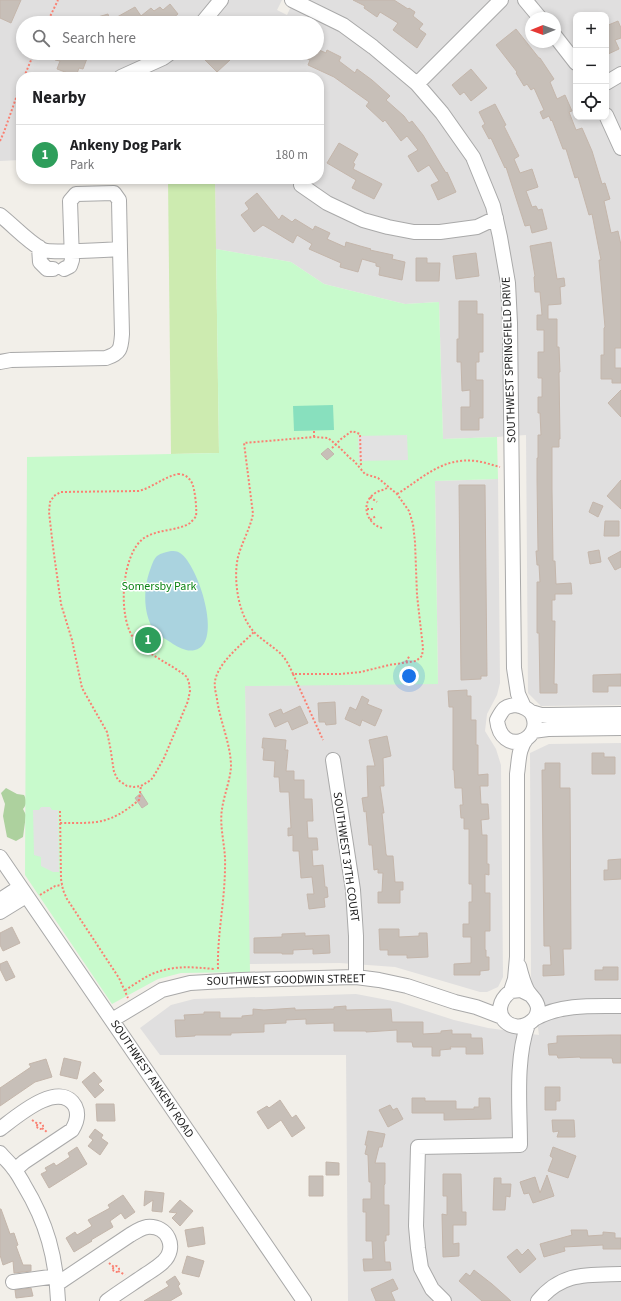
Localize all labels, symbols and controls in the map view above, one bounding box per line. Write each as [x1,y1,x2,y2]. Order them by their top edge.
north arrow [525,12,561,48]
map controls [573,12,609,120]
button: + [573,12,609,48]
search box [16,16,324,60]
icon: search [30,27,52,49]
text: Search here [62,28,136,49]
button: − [573,48,609,84]
button: locate [573,84,609,120]
text: Nearby [32,86,86,110]
text: Ankeny Dog Park [70,135,182,156]
text: 1 [42,146,48,164]
text: 180 m [275,146,308,164]
text: Park [70,156,94,174]
street label: SOUTHWEST SPRINGFIELD DRIVE [498,277,520,443]
park label: Somersby Park [122,578,197,595]
pin: 1 [135,625,161,655]
your location [399,666,419,686]
street label: SOUTHWEST 37TH COURT [328,791,364,924]
street label: SOUTHWEST GOODWIN STREET [206,970,366,990]
street label: SOUTHWEST ANKENY ROAD [106,1017,198,1141]

